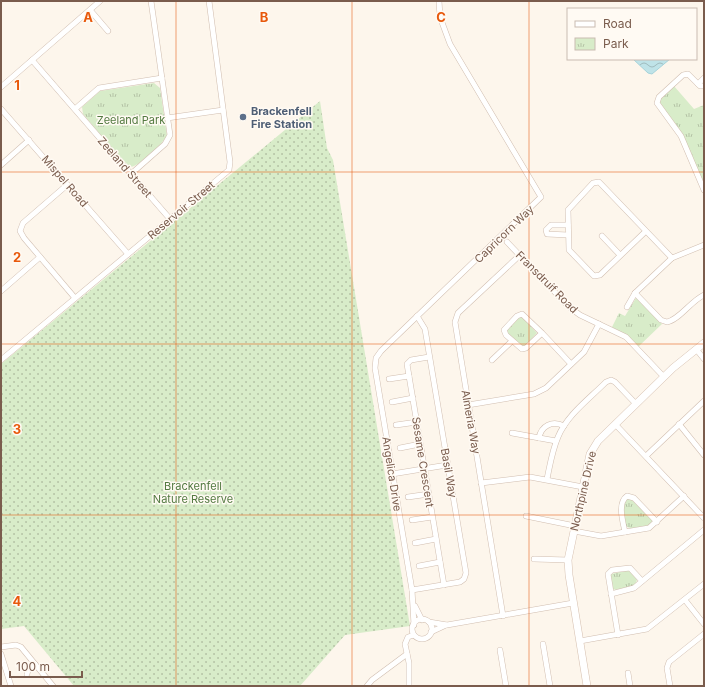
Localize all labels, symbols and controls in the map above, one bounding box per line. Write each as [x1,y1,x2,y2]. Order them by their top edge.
legend [567,8,697,60]
text: A [83,9,93,25]
text: B [260,9,269,25]
text: C [436,9,446,25]
text: Road [603,16,632,31]
text: Park [603,36,629,51]
text: 1 [14,77,20,93]
place label: Brackenfell Fire Station [251,104,312,131]
marker: Brackenfell Fire Station [238,112,248,122]
park label: Zeeland Park [97,113,165,127]
street label: Zeeland Street [95,134,155,201]
street label: Mispel Road [39,152,91,210]
street label: Reservoir Street [145,178,218,242]
street label: Capricorn Way [471,202,537,266]
street label: Fransdruif Road [513,248,581,316]
text: 2 [13,249,21,265]
street label: Almeria Way [458,389,484,455]
street label: Sesame Crescent [409,416,437,509]
text: 3 [13,421,21,437]
street label: Angelica Drive [379,436,405,512]
street label: Basil Way [438,447,460,499]
street label: Northpine Drive [567,449,599,533]
park label: Brackenfell Nature Reserve [153,479,233,506]
text: 4 [13,593,22,609]
scale bar [10,653,82,679]
text: 100 m [16,659,50,674]

